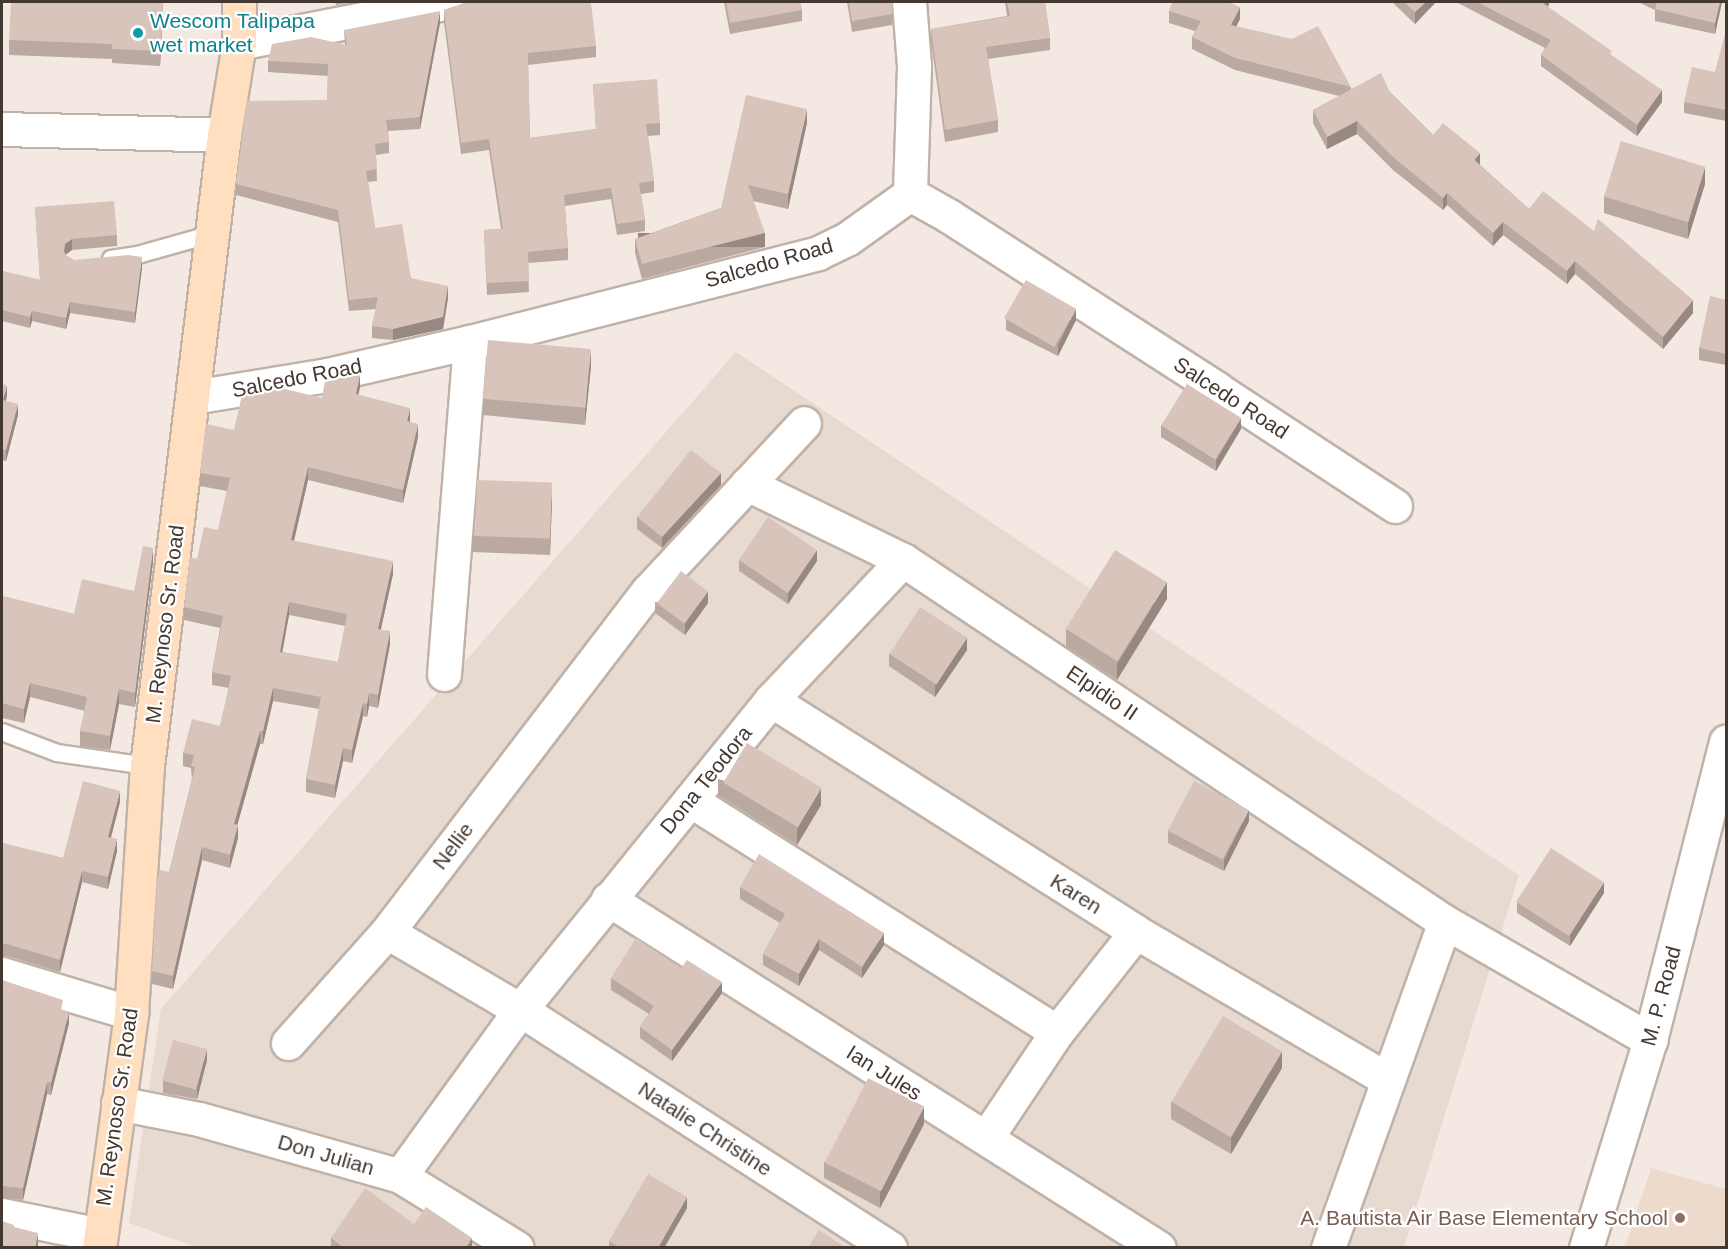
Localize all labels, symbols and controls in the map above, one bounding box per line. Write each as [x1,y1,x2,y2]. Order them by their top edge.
place label: Wescom Talipapa wet market [150,8,315,58]
marker: Wescom Talipapa wet market [131,26,145,40]
street label: Salcedo Road [702,233,836,293]
street label: Salcedo Road [1169,352,1293,444]
street label: Salcedo Road [230,353,364,403]
street label: M. Reynoso Sr. Road [140,523,190,725]
street label: Elpidio II [1062,660,1142,726]
street label: Dona Teodora [655,721,757,839]
street label: Nellie [427,817,479,875]
street label: Karen [1046,868,1106,920]
street label: M. P. Road [1636,943,1686,1049]
street label: M. Reynoso Sr. Road [91,1006,143,1208]
street label: Ian Jules [842,1040,926,1106]
street label: Natalie Christine [634,1076,776,1182]
street label: Don Julian [275,1129,377,1181]
place label: A. Bautista Air Base Elementary School [1299,1205,1668,1231]
marker: A. Bautista Air Base Elementary School [1673,1211,1687,1225]

